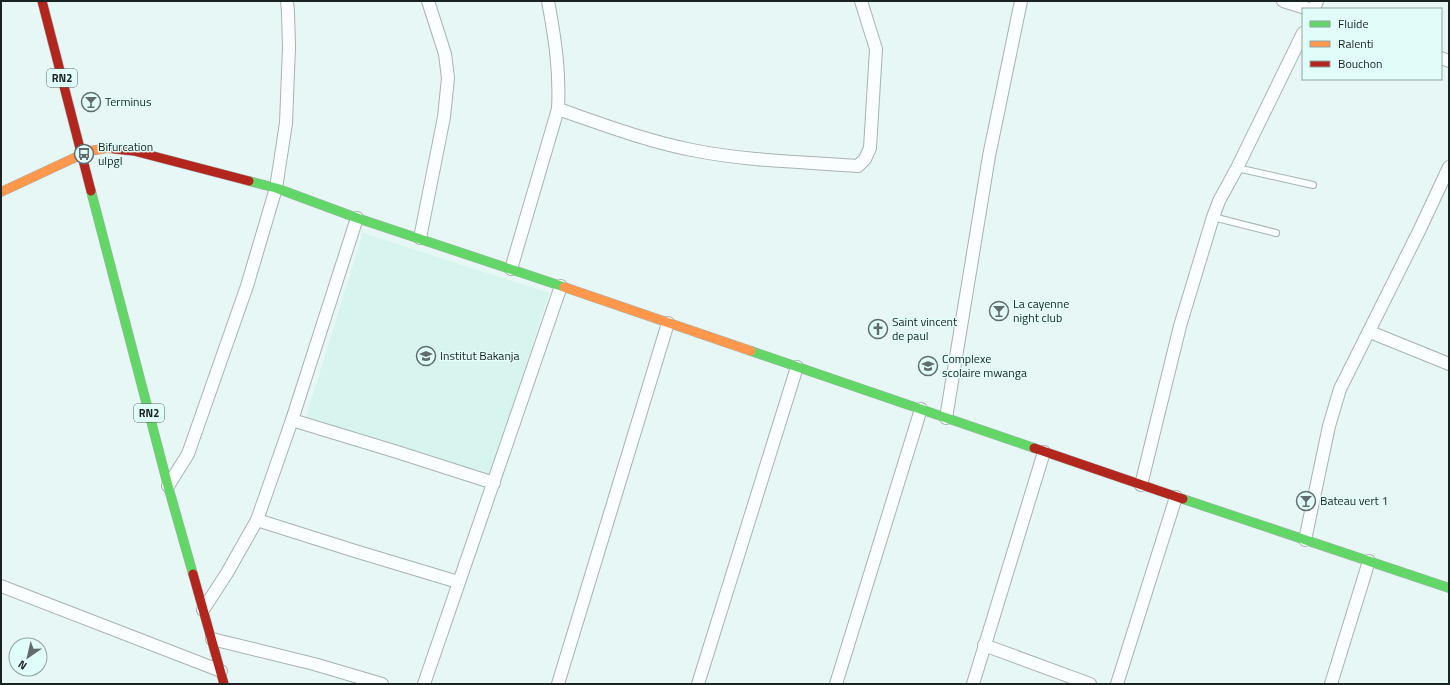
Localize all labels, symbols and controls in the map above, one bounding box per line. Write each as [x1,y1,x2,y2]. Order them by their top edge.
legend [1302,8,1442,80]
text: Fluide [1338,14,1369,33]
text: Ralenti [1338,34,1373,53]
text: Bouchon [1338,54,1383,73]
road number: RN2 [47,69,77,87]
bar icon: Terminus [80,91,102,113]
place label: Terminus [105,92,152,111]
place label: Bifurcation ulpgl [98,137,153,170]
bus stop icon: Bifurcation ulpgl [73,143,95,165]
place label: La cayenne night club [1013,294,1069,327]
bar icon: La cayenne night club [988,300,1010,322]
place label: Saint vincent de paul [892,312,958,345]
church icon: Saint vincent de paul [867,318,889,340]
school or university icon: Institut Bakanja [415,345,437,367]
place label: Institut Bakanja [440,346,519,365]
place label: Complexe scolaire mwanga [942,349,1027,382]
school or university icon: Complexe scolaire mwanga [917,355,939,377]
road number: RN2 [134,404,164,422]
bar icon: Bateau vert 1 [1295,490,1317,512]
place label: Bateau vert 1 [1320,491,1388,510]
north arrow [8,637,48,677]
text: N [15,657,30,674]

